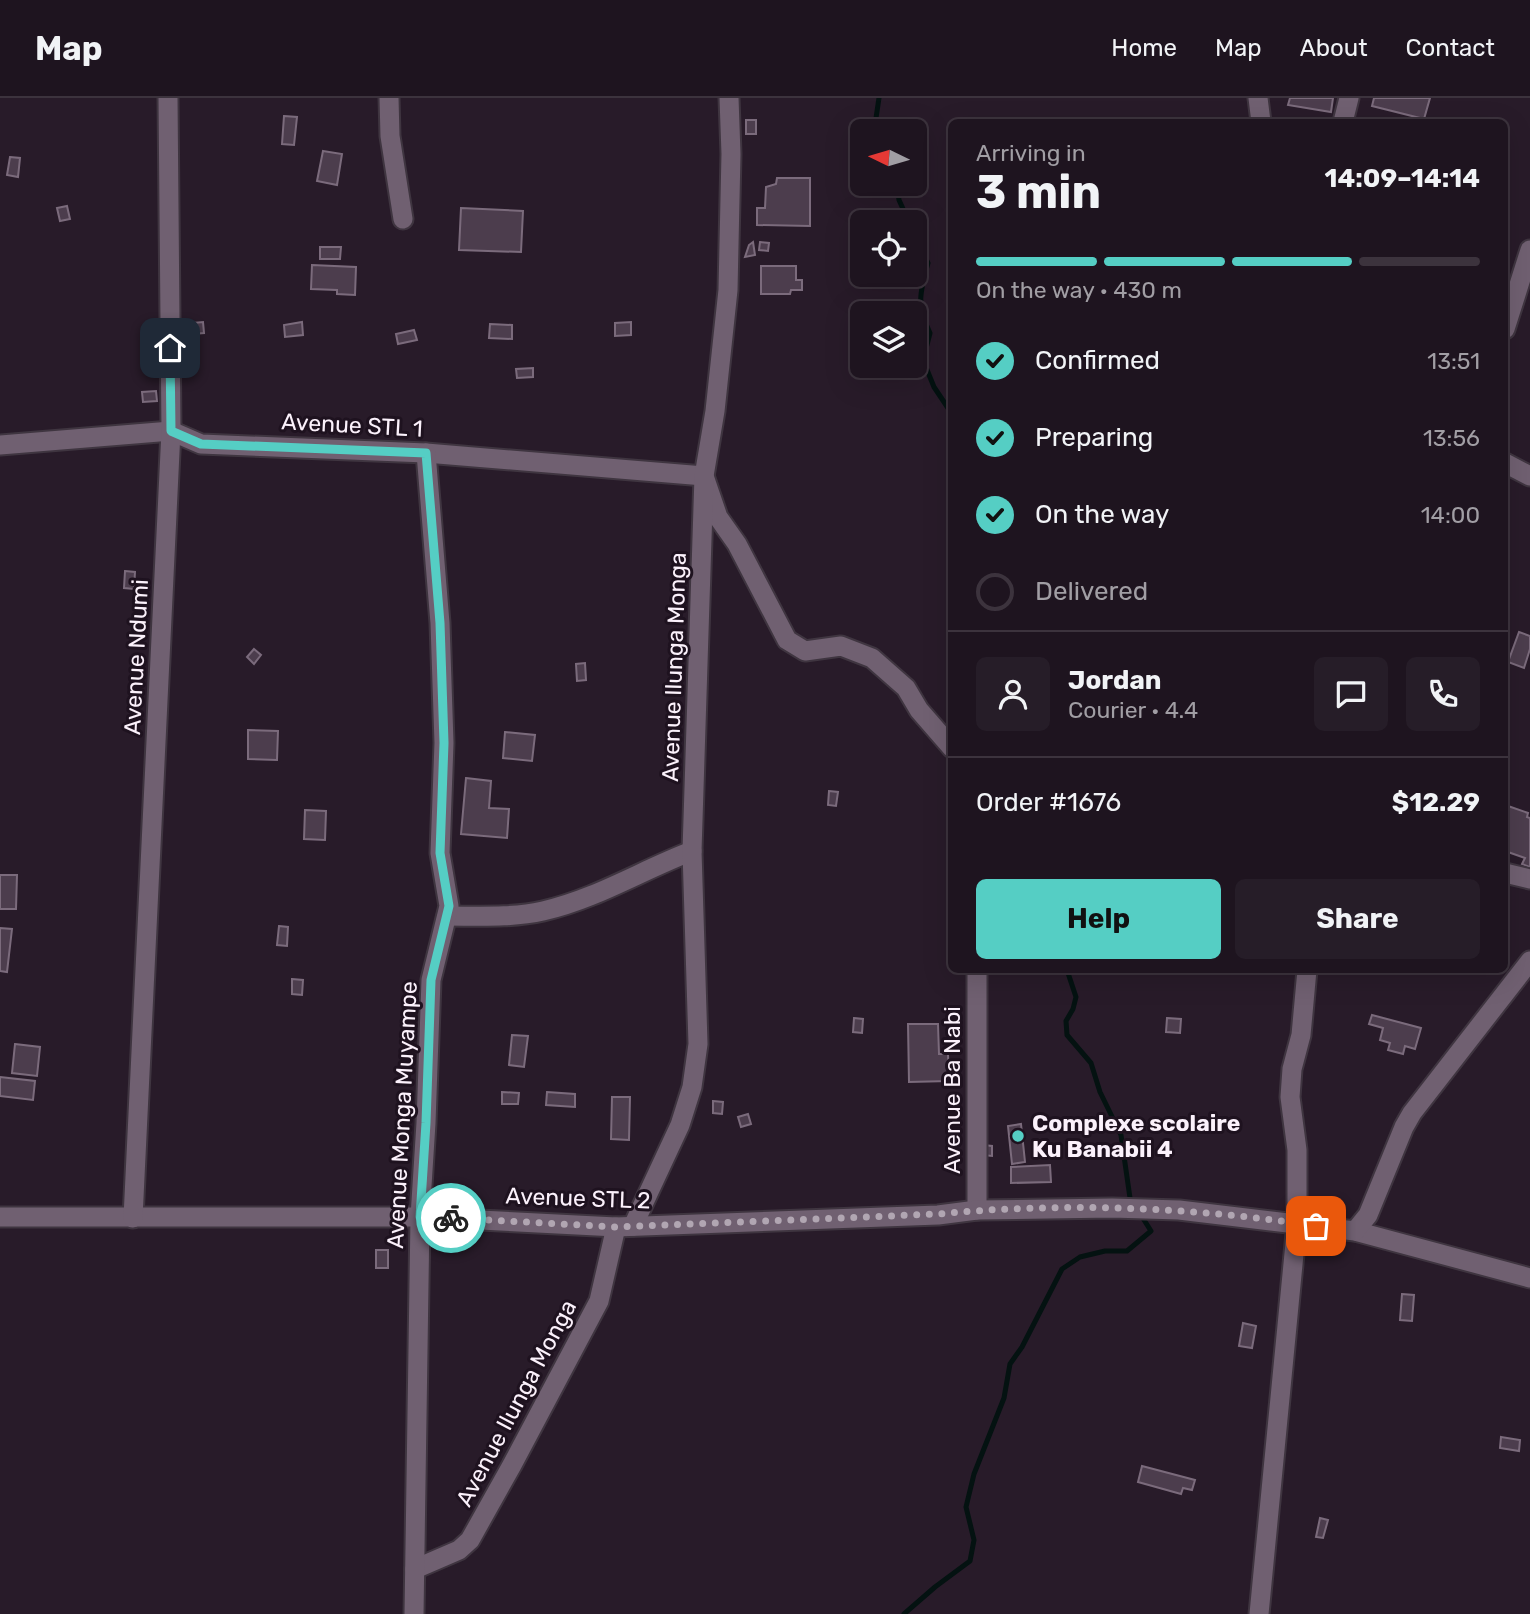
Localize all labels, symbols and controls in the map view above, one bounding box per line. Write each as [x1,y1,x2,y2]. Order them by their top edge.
text: Map [35,29,103,68]
text: Home [1111,34,1177,62]
text: Map [1215,34,1262,62]
text: About [1300,34,1368,62]
text: Contact [1406,34,1495,62]
north arrow [850,119,928,196]
map controls [850,119,927,378]
text: Arriving in [976,139,1086,167]
text: 14:09–14:14 [1325,163,1480,194]
text: 3 min [976,165,1101,220]
button: locate [850,210,927,287]
text: On the way · 430 m [976,276,1182,304]
button: layers [850,301,927,378]
pin [140,318,200,378]
icon: home [151,329,189,367]
icon: check [976,342,1014,380]
text: Confirmed [1035,345,1160,376]
text: 13:51 [1427,347,1480,375]
street label: Avenue STL 1 [281,407,423,443]
icon: check [976,419,1014,457]
text: Preparing [1035,422,1153,453]
text: 13:56 [1423,424,1480,452]
icon: check [976,496,1014,534]
text: On the way [1035,499,1169,530]
text: 14:00 [1421,501,1480,529]
street label: Avenue Ilunga Monga [656,552,692,782]
text: Delivered [1035,576,1148,607]
street label: Avenue Ndumi [118,579,154,735]
button: person [976,657,1050,731]
button: chat [1314,657,1388,731]
button: phone [1406,657,1480,731]
text: Jordan [1068,665,1161,696]
text: Courier · 4.4 [1068,696,1198,724]
text: Order #1676 [976,787,1121,818]
text: $12.29 [1392,787,1480,818]
button: Help [976,879,1221,959]
button: Share [1235,879,1480,959]
street label: Avenue Monga Muyampe [381,981,423,1249]
street label: Avenue Ba Nabi [938,1006,966,1174]
place label: Complexe scolaire Ku Banabii 4 [1032,1109,1240,1163]
marker: Complexe scolaire Ku Banabii 4 [1010,1128,1026,1144]
street label: Avenue STL 2 [505,1181,651,1215]
courier [416,1183,486,1253]
pin [1286,1196,1346,1256]
icon: bike [432,1199,470,1237]
icon: bag [1297,1207,1335,1245]
street label: Avenue Ilunga Monga [450,1295,582,1511]

